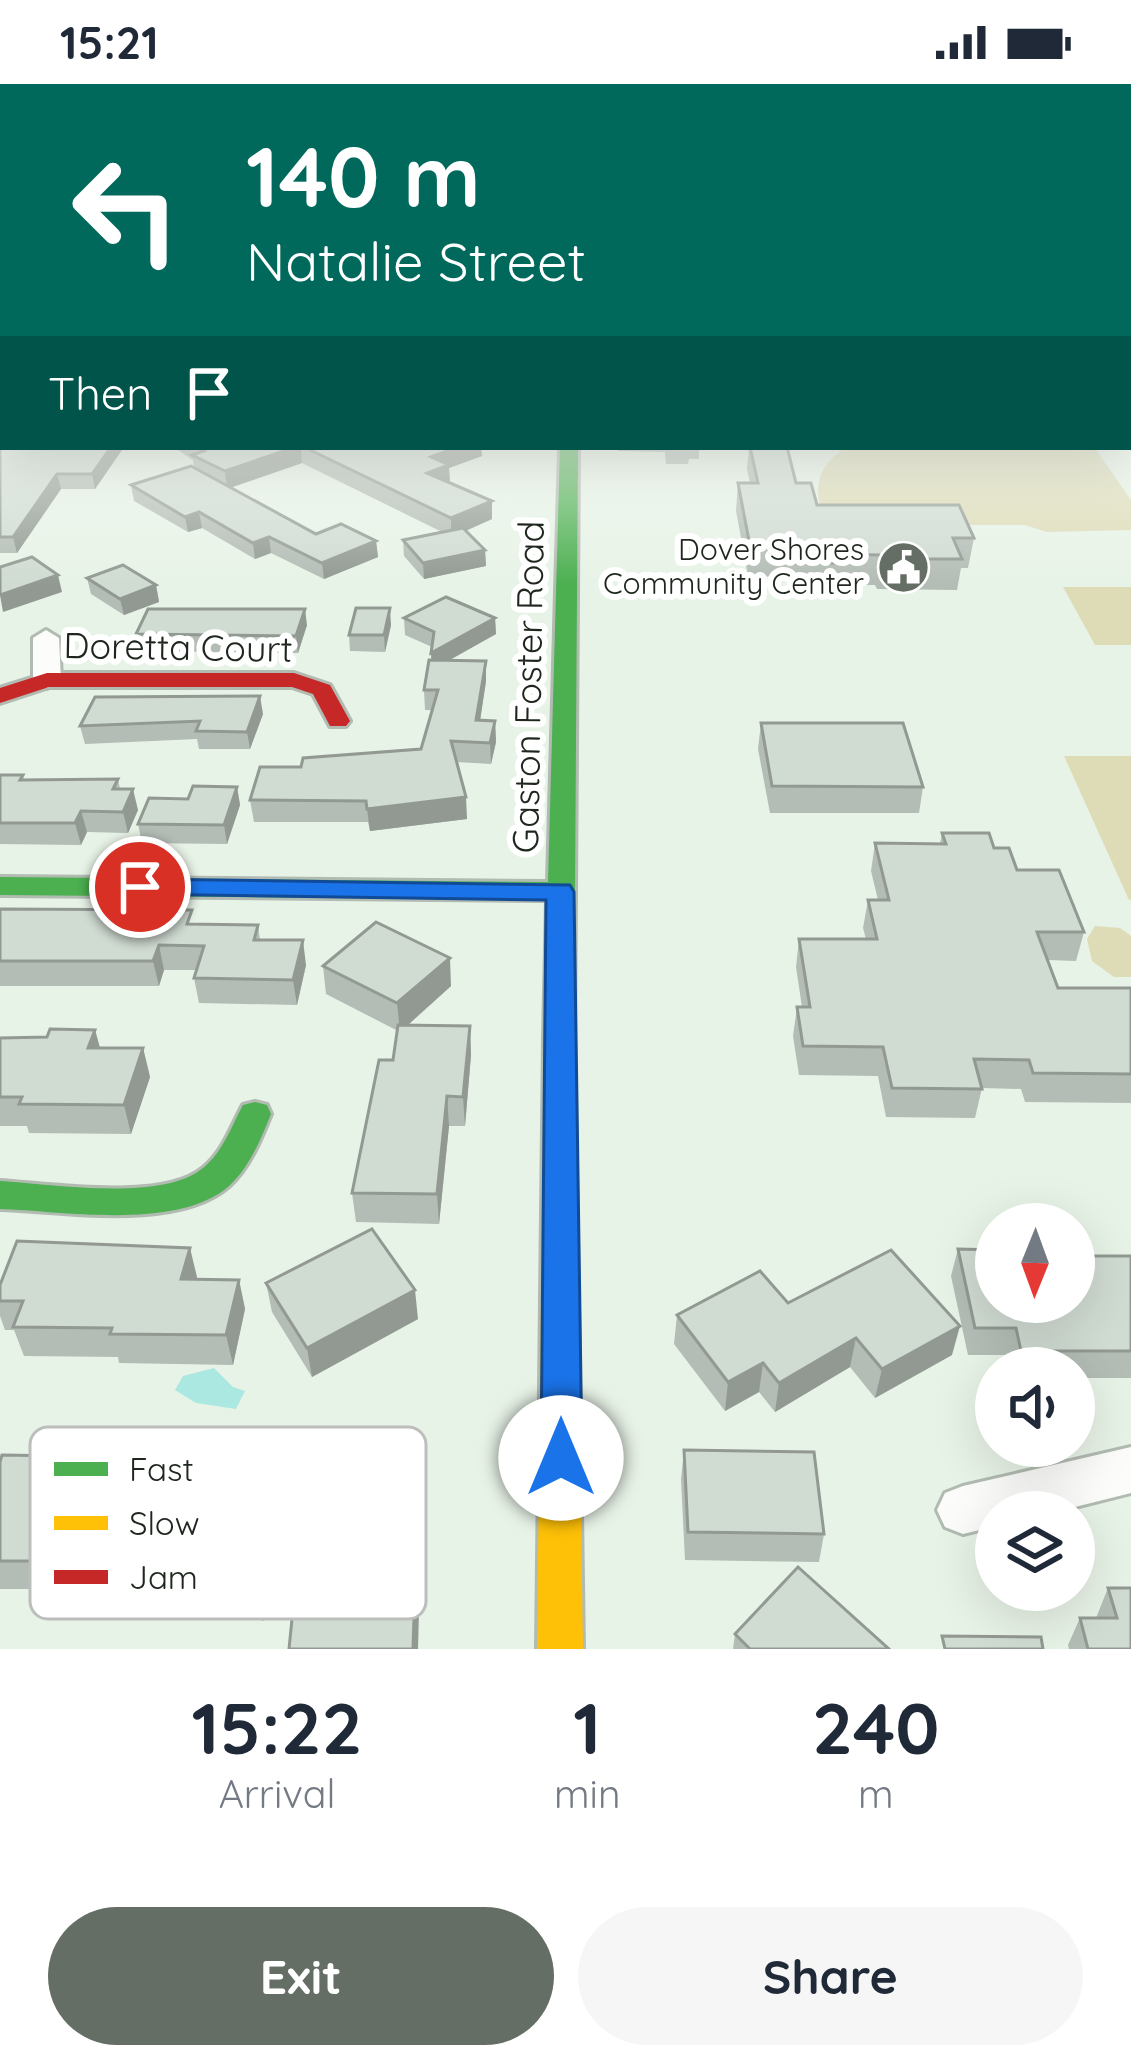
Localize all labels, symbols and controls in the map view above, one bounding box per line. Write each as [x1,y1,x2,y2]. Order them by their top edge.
text: 15:21 [60,14,159,70]
text: 140 m [246,123,481,228]
icon: left [48,132,204,288]
text: Natalie Street [246,227,586,295]
icon: arrive [176,360,242,426]
text: Then [48,365,152,421]
street label: Gaston Foster Road [502,520,553,854]
place label: Dover Shores Community Center [603,530,864,602]
public building icon: Dover Shores Community Center [875,539,931,595]
street label: Doretta Court [63,622,293,671]
pin [89,836,191,938]
icon: arrive [107,854,173,920]
north arrow [975,1203,1095,1323]
map controls [975,1203,1095,1611]
button: sound [975,1347,1095,1467]
position arrow [498,1395,624,1521]
legend [30,1427,426,1619]
text: Fast [129,1448,194,1489]
button: layers [975,1491,1095,1611]
text: Slow [129,1502,200,1543]
text: Jam [129,1556,198,1597]
text: 15:22 [191,1682,363,1772]
text: 1 [573,1682,601,1772]
text: 240 [812,1682,940,1772]
text: Arrival [219,1769,335,1818]
text: min [554,1769,621,1818]
text: m [858,1769,894,1818]
button: Exit [48,1907,554,2045]
button: Share [578,1907,1083,2045]

